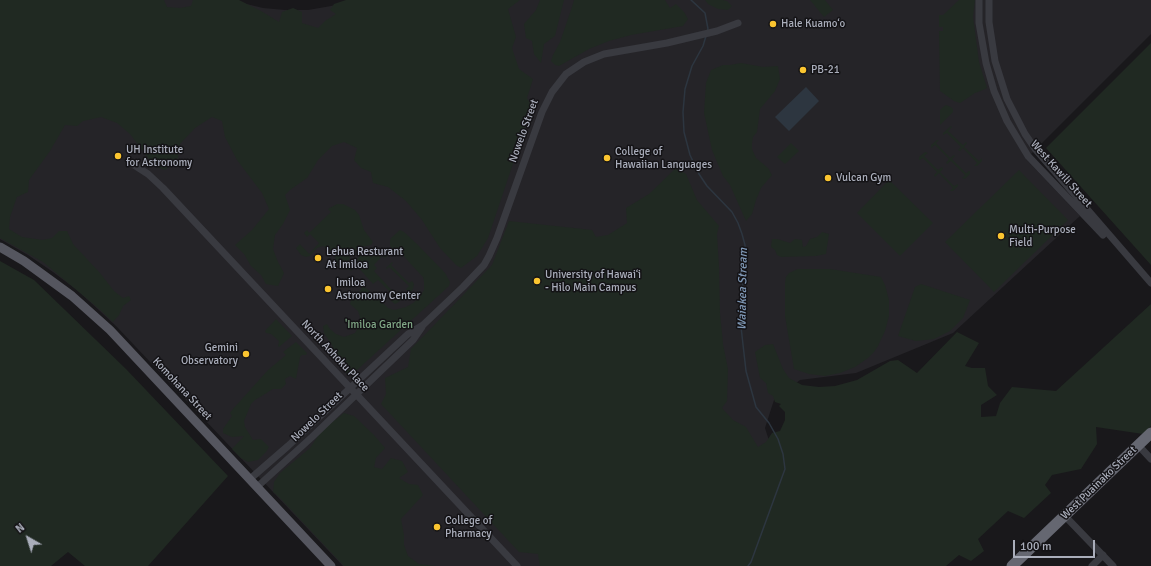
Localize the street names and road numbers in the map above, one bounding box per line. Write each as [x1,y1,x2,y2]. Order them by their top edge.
street label: Nowelo Street [506,98,542,164]
street label: West Kawili Street [1027,138,1095,210]
street label: North Aohoku Place [298,317,372,395]
street label: Komohana Street [150,355,214,423]
street label: Nowelo Street [289,389,345,445]
street label: West Puainako Street [1058,444,1140,522]

